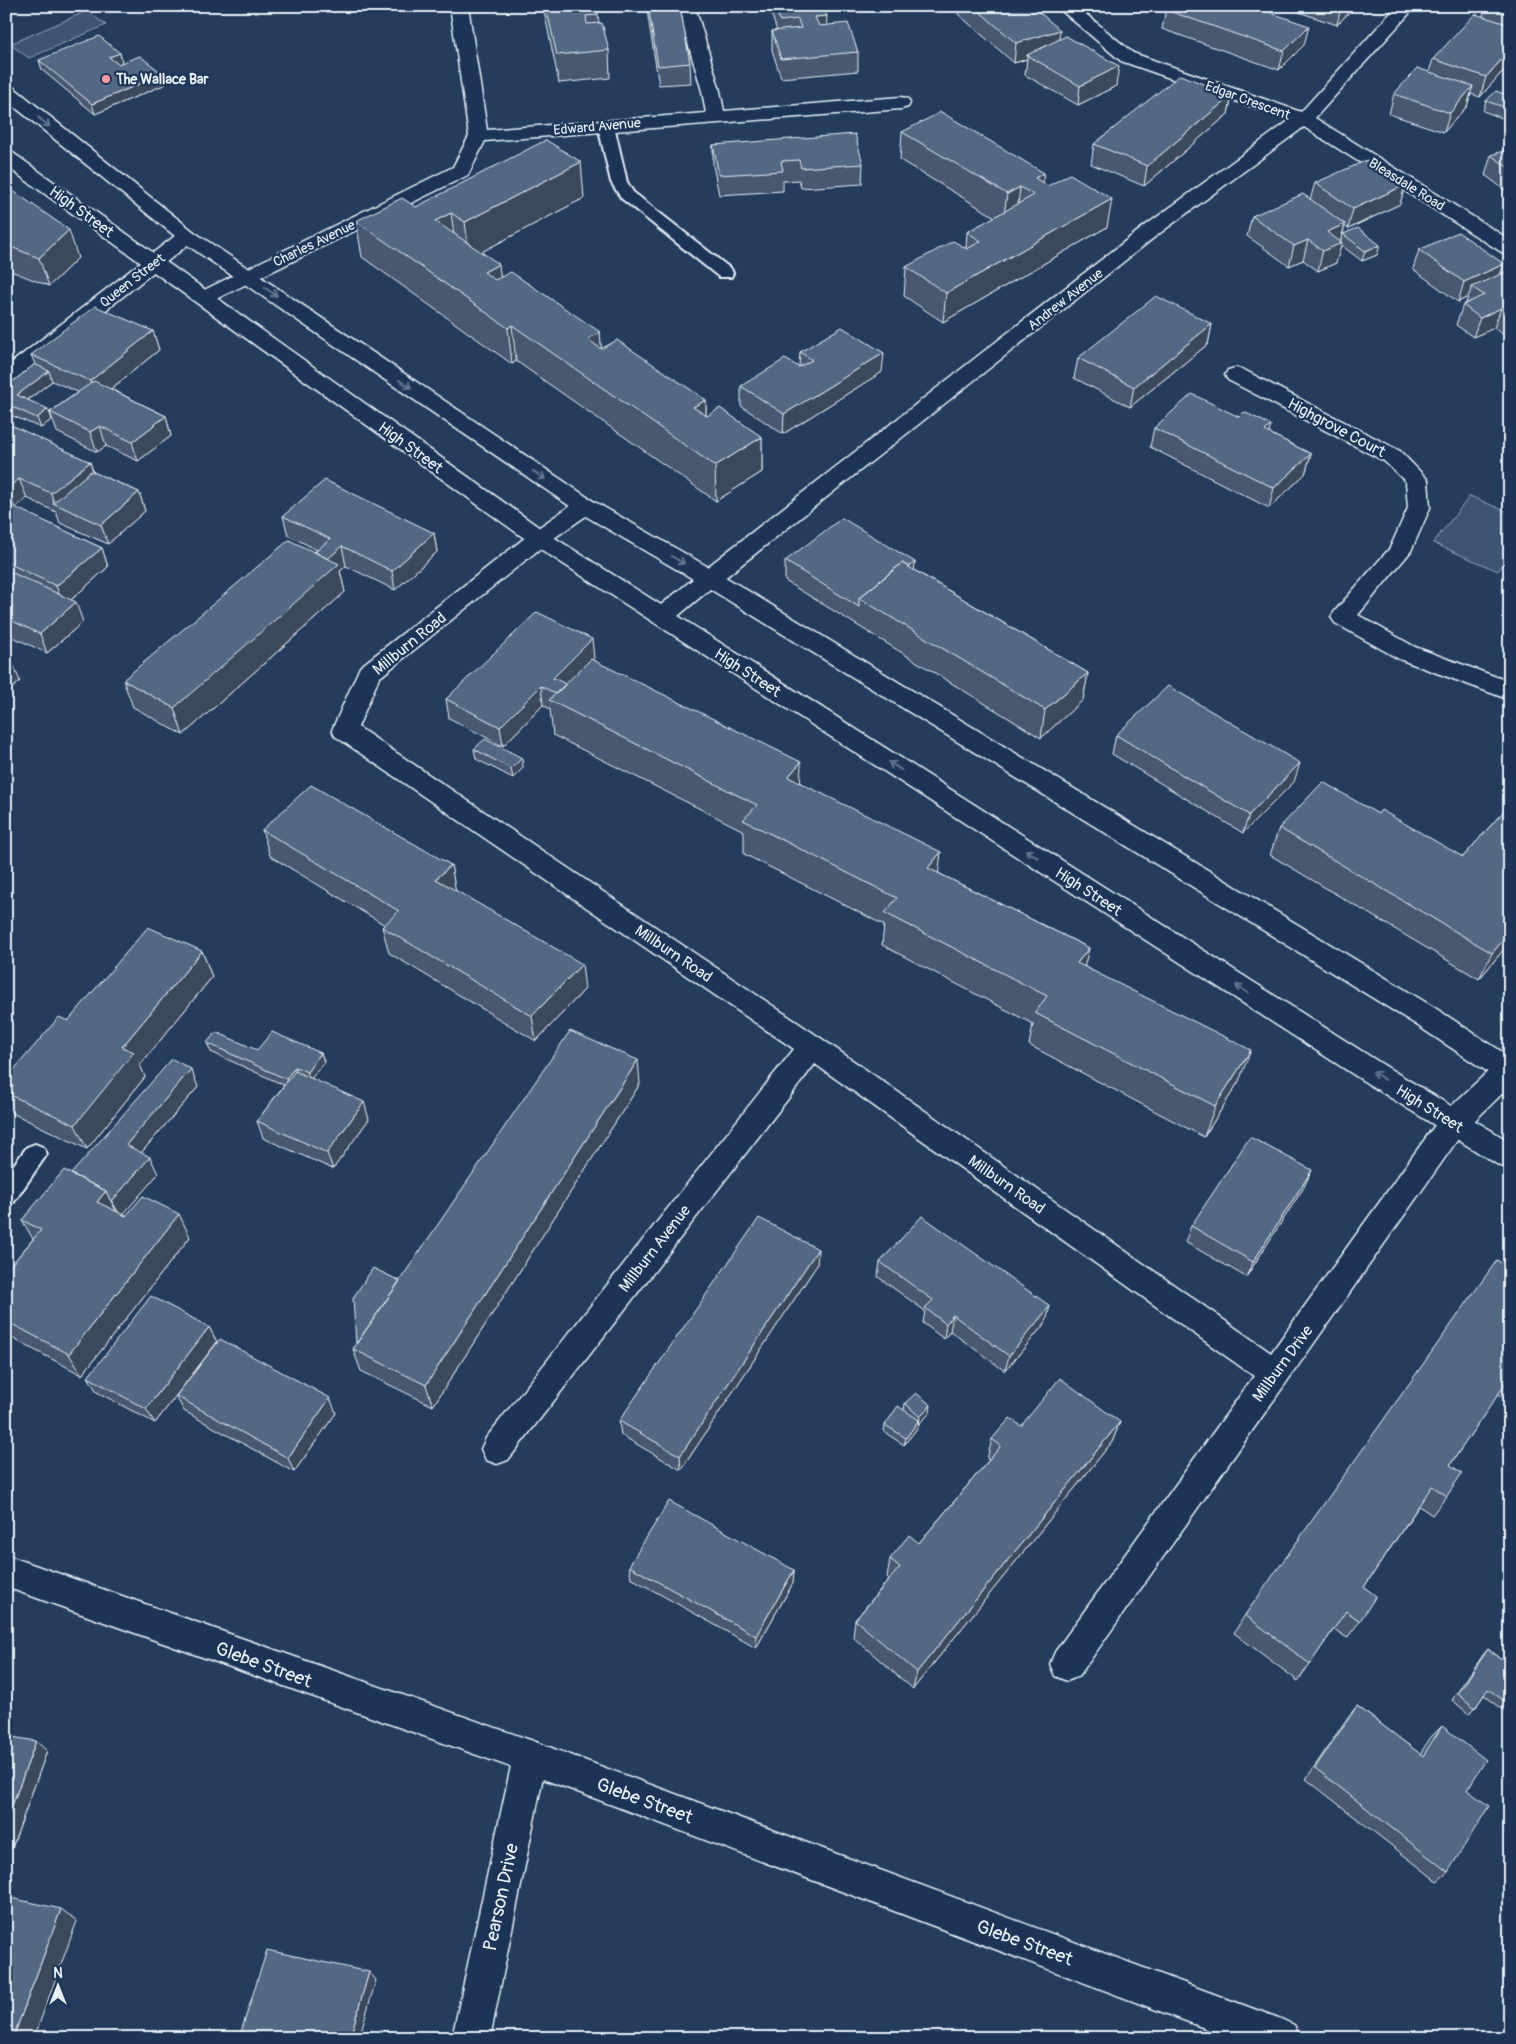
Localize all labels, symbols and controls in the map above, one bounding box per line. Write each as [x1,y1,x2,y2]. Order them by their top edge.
place label: The Wallace Bar [115,71,209,88]
marker: The Wallace Bar [100,73,112,85]
street label: Edgar Crescent [1203,77,1293,124]
street label: Edward Avenue [553,114,642,139]
one-way arrow [38,116,51,127]
street label: Bleasdale Road [1366,154,1448,215]
street label: High Street [45,182,118,242]
street label: Charles Avenue [270,216,358,271]
street label: Queen Street [96,249,169,311]
street label: Andrew Avenue [1024,265,1106,334]
one-way arrow [263,287,277,297]
one-way arrow [398,379,412,389]
street label: Highgrove Court [1284,394,1389,462]
street label: High Street [374,418,447,478]
one-way arrow [532,470,546,480]
one-way arrow [670,555,685,565]
street label: Millburn Road [369,608,451,680]
street label: High Street [710,644,785,702]
one-way arrow [888,761,902,771]
one-way arrow [1025,849,1039,859]
street label: High Street [1051,863,1126,921]
street label: Millburn Road [631,921,716,987]
one-way arrow [1236,983,1250,993]
one-way arrow [1372,1071,1386,1082]
street label: High Street [1392,1080,1467,1138]
street label: Millburn Road [964,1151,1049,1219]
street label: Millburn Avenue [614,1201,695,1296]
street label: Millburn Drive [1248,1321,1317,1406]
street label: Glebe Street [212,1636,315,1694]
street label: Glebe Street [593,1772,696,1830]
street label: Pearson Drive [478,1841,524,1953]
street label: Glebe Street [973,1914,1076,1972]
north arrow [32,1962,82,2012]
text: N [53,1965,63,1982]

